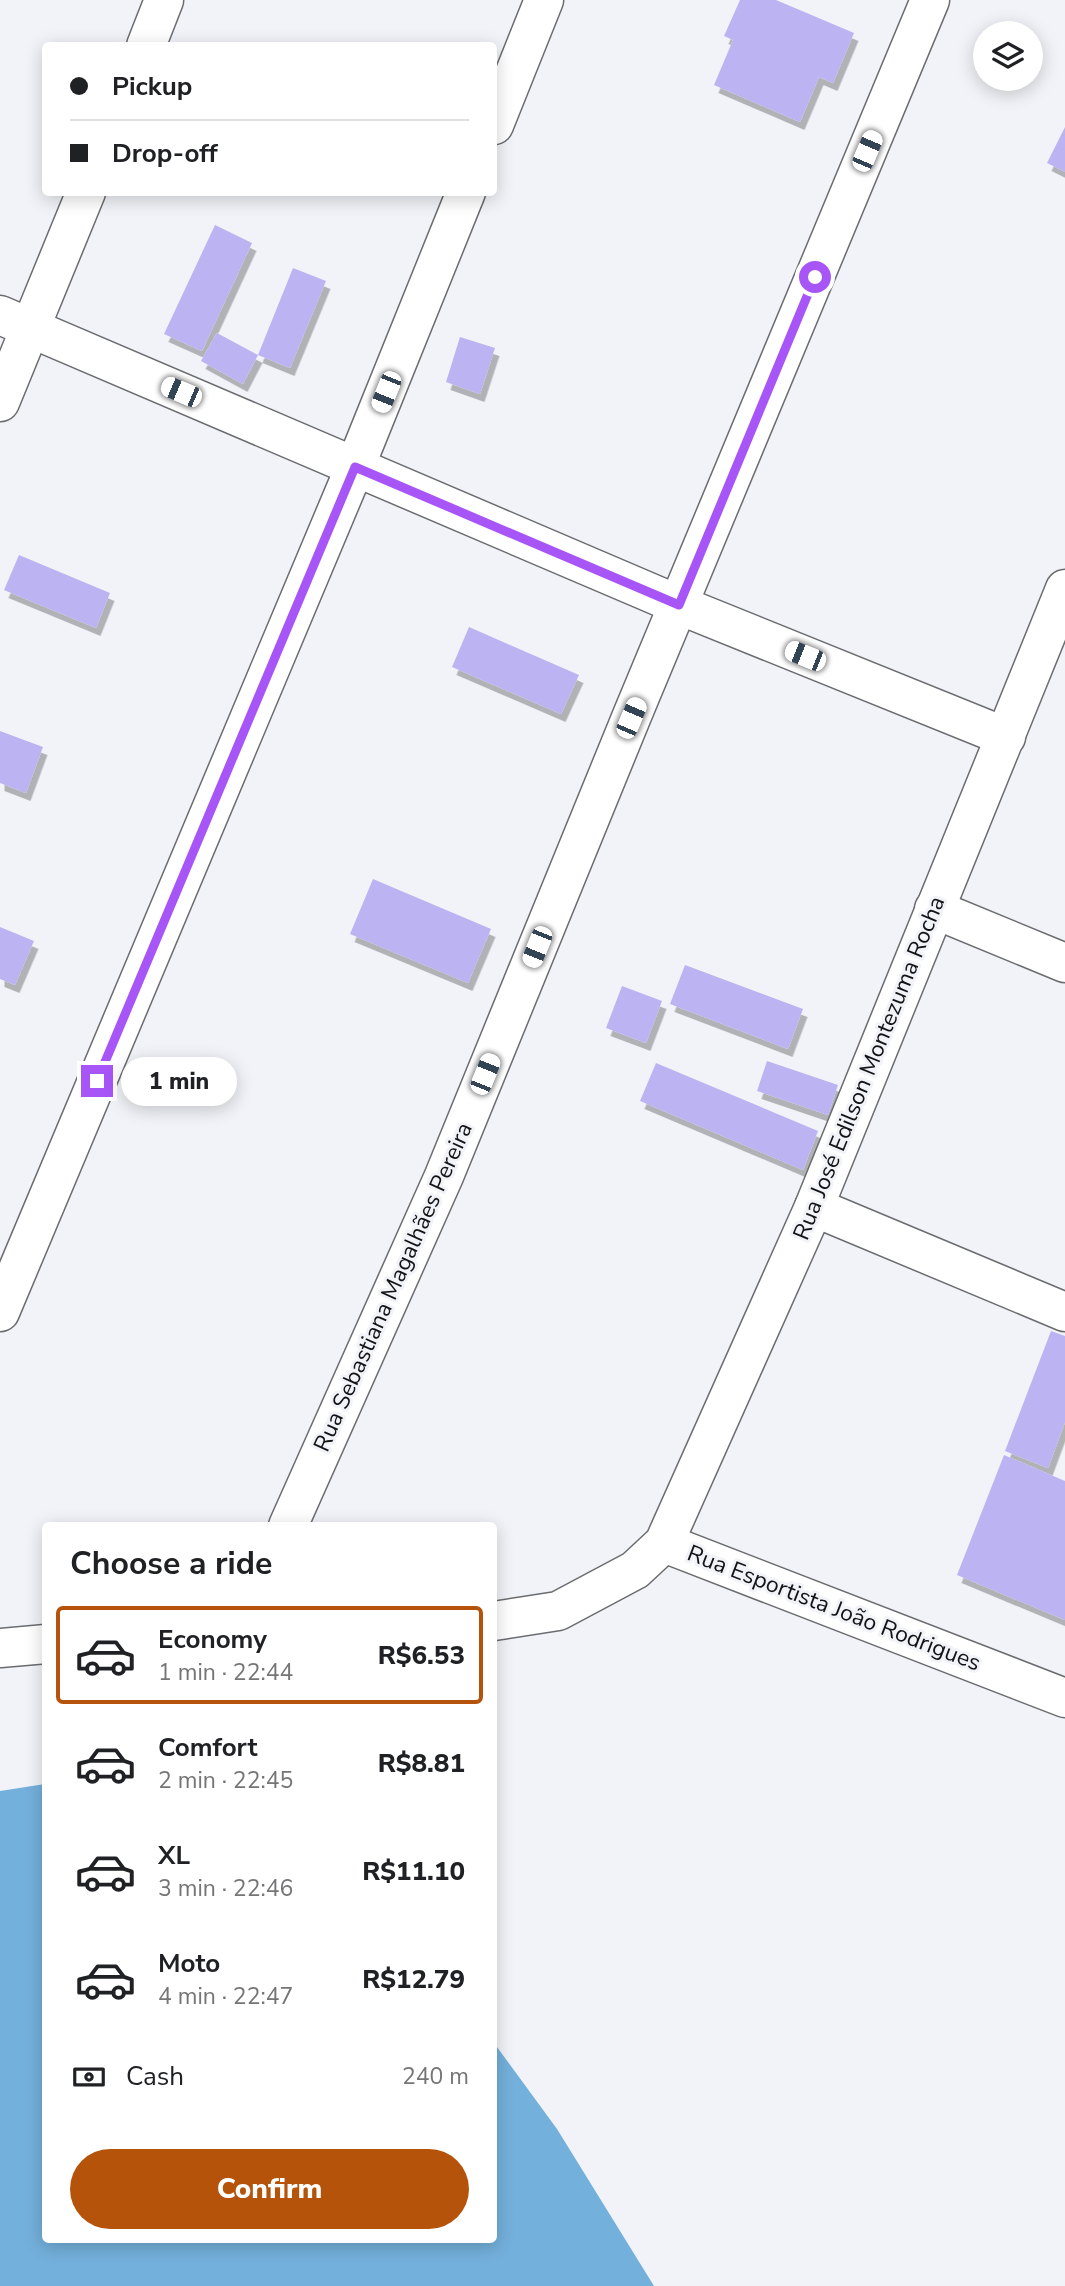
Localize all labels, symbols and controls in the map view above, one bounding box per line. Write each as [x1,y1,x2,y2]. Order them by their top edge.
map controls [973,21,1043,91]
button: layers [973,21,1043,91]
text: Pickup [112,69,192,104]
car [850,128,885,174]
text: Drop-off [112,136,218,171]
route start [799,261,831,293]
car [369,369,404,415]
car [158,374,205,410]
car [782,638,829,674]
car [614,695,649,741]
street label: Rua José Edilson Montezuma Rocha [786,891,952,1245]
car [520,924,555,970]
car [468,1051,503,1097]
callout: 1 min [122,1056,237,1106]
route end [81,1065,113,1097]
text: 1 min [149,1066,209,1097]
street label: Rua Sebastiana Magalhães Pereira [306,1118,480,1456]
street label: Rua Esportista João Rodrigues [683,1538,985,1678]
text: Choose a ride [70,1542,272,1585]
text: Economy [158,1622,267,1657]
icon: car [74,1624,137,1687]
text: R$6.53 [378,1638,465,1673]
text: 1 min · 22:44 [158,1657,293,1688]
text: Comfort [158,1730,258,1765]
icon: car [74,1732,137,1795]
text: R$8.81 [378,1746,465,1781]
text: 2 min · 22:45 [158,1765,293,1796]
text: XL [158,1838,190,1873]
icon: car [74,1840,137,1903]
text: R$11.10 [362,1854,465,1889]
text: 3 min · 22:46 [158,1873,293,1904]
text: Moto [158,1946,220,1981]
icon: car [74,1948,137,2011]
text: R$12.79 [362,1962,465,1997]
text: 4 min · 22:47 [158,1981,293,2012]
icon: cash [70,2058,108,2096]
text: Cash [126,2059,184,2094]
text: 240 m [402,2061,469,2092]
button: Confirm [70,2149,469,2229]

